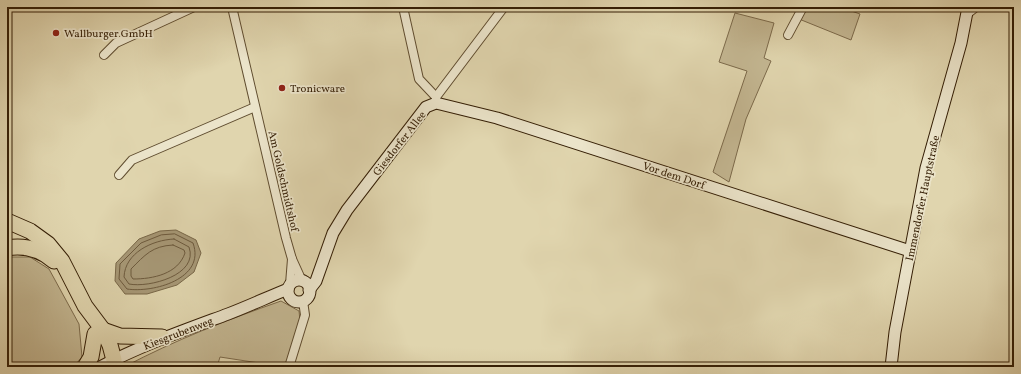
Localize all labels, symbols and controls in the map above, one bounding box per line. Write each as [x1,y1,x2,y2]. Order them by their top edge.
place label: Wallburger GmbH [64,27,153,42]
marker: Wallburger GmbH [51,28,61,38]
place label: Tronicware [290,82,345,97]
marker: Tronicware [277,83,287,93]
street label: Giesdorfer Allee [370,108,430,179]
street label: Am Goldschmidtshof [264,130,302,234]
street label: Immendorfer Hauptstraße [903,134,944,263]
street label: Vor dem Dorf [640,159,708,194]
street label: Kiesgrubenweg [141,314,216,355]

